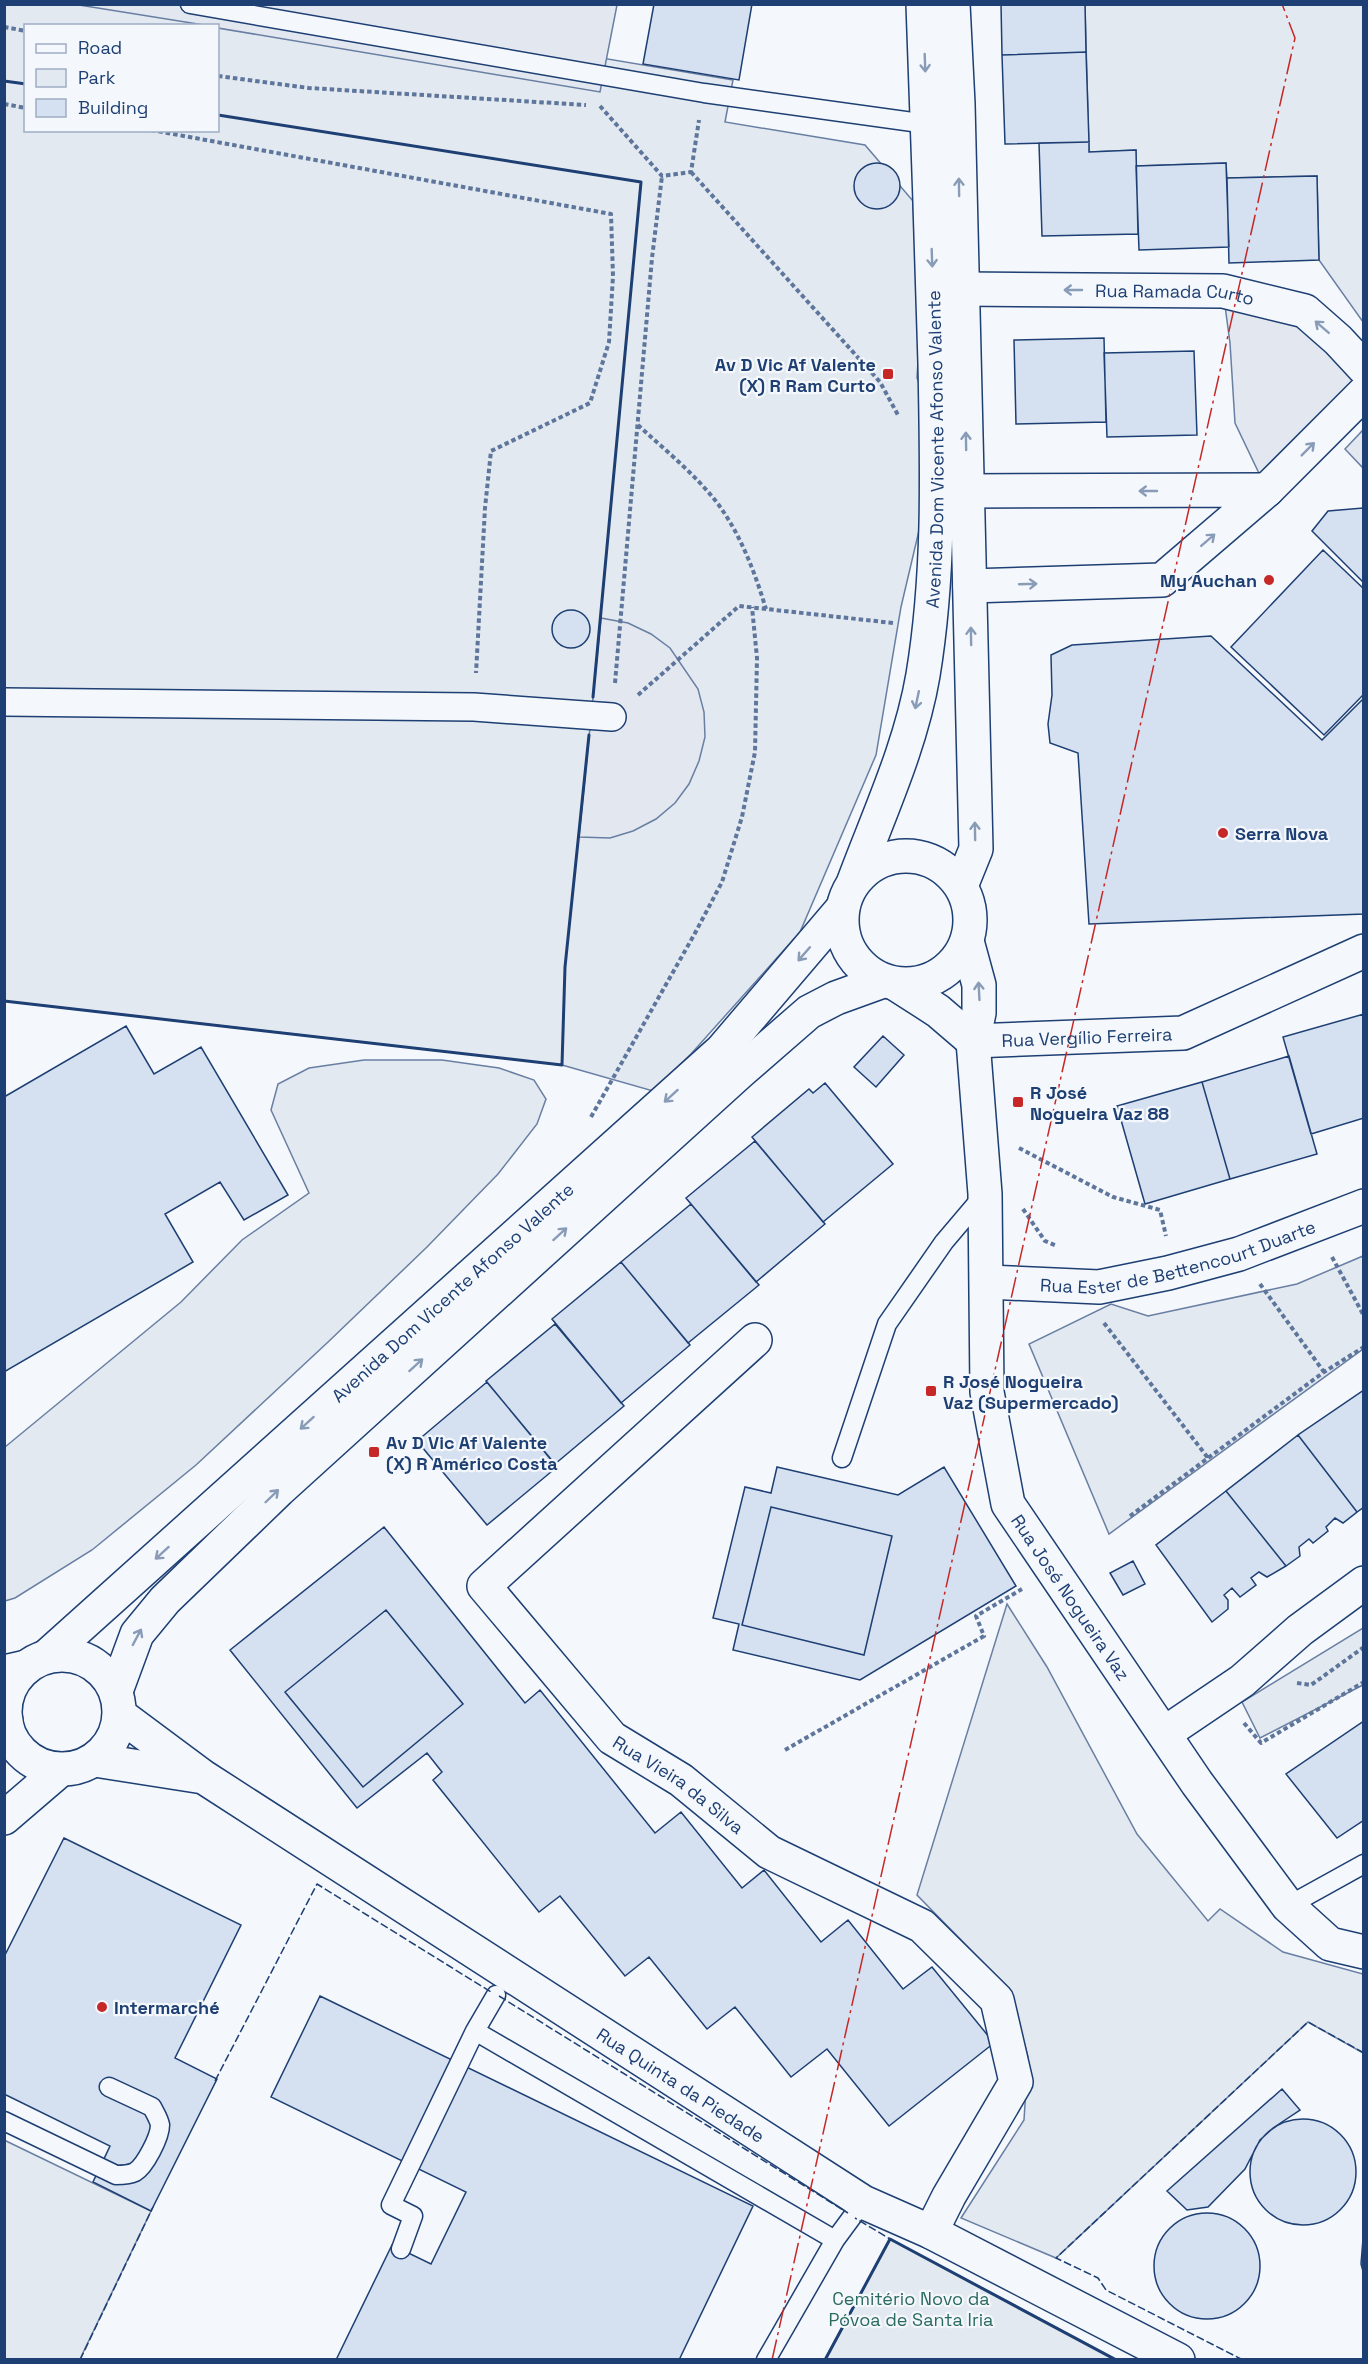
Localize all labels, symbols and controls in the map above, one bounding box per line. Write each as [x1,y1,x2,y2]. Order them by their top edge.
legend [24,24,219,132]
text: Road [78,36,122,59]
one-way arrow [920,52,931,72]
text: Park [78,66,116,89]
text: Building [78,96,148,119]
one-way arrow [954,177,965,197]
one-way arrow [926,247,938,267]
street label: Rua Ramada Curto [1095,279,1257,310]
one-way arrow [1063,284,1083,296]
street label: Avenida Dom Vicente Afonso Valente [920,290,948,609]
one-way arrow [1315,320,1330,334]
place label: Av D Vic Af Valente (X) R Ram Curto [715,353,876,397]
marker: Av D Vic Af Valente (X) R Ram Curto [881,367,895,381]
one-way arrow [960,431,972,451]
one-way arrow [1301,441,1315,456]
one-way arrow [1139,485,1159,497]
one-way arrow [1200,533,1215,547]
place label: My Auchan [1160,569,1257,592]
marker: My Auchan [1262,573,1276,587]
one-way arrow [1018,578,1038,590]
one-way arrow [965,626,977,646]
one-way arrow [911,690,922,710]
one-way arrow [969,821,981,841]
place label: Serra Nova [1235,822,1329,845]
marker: Serra Nova [1216,826,1230,840]
one-way arrow [797,946,811,961]
one-way arrow [973,981,984,1001]
street label: Rua Vergílio Ferreira [1001,1022,1173,1051]
place label: R José Nogueira Vaz 88 [1030,1081,1169,1125]
one-way arrow [663,1089,678,1103]
marker: R José Nogueira Vaz 88 [1011,1095,1025,1109]
street label: Avenida Dom Vicente Afonso Valente [326,1177,578,1407]
street label: Rua Ester de Bettencourt Duarte [1040,1214,1318,1299]
one-way arrow [553,1227,568,1241]
one-way arrow [408,1358,423,1372]
place label: R José Nogueira Vaz (Supermercado) [943,1370,1119,1414]
marker: R José Nogueira Vaz (Supermercado) [924,1384,938,1398]
one-way arrow [300,1416,315,1430]
place label: Av D Vic Af Valente (X) R Américo Costa [386,1431,558,1475]
marker: Av D Vic Af Valente (X) R Américo Costa [367,1445,381,1459]
one-way arrow [264,1489,279,1504]
street label: Rua José Nogueira Vaz [1007,1510,1135,1684]
one-way arrow [155,1546,170,1560]
one-way arrow [132,1628,144,1646]
street label: Rua Vieira da Silva [609,1730,749,1838]
place label: Intermarché [114,1996,220,2019]
marker: Intermarché [95,2000,109,2014]
street label: Rua Quinta da Piedade [593,2022,769,2147]
park label: Cemitério Novo da Póvoa de Santa Iria [829,2287,993,2331]

